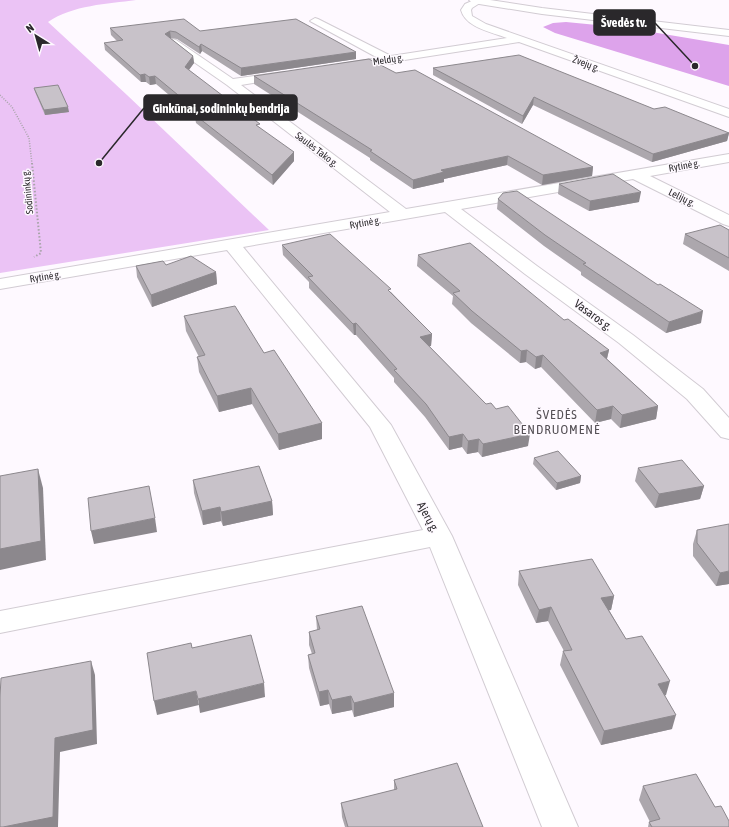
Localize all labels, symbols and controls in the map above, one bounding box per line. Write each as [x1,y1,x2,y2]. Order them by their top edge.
callout: Švedės tv. [594,10,655,35]
text: Švedės tv. [601,15,648,30]
north arrow [16,16,56,56]
text: N [24,21,36,35]
street label: Meldų g. [372,52,404,67]
street label: Žvejų g. [571,54,601,73]
callout: Ginkūnai, sodininkų bendrija [144,95,297,120]
text: Ginkūnai, sodininkų bendrija [152,101,290,116]
street label: Saulės Tako g. [293,130,340,169]
street label: Rytinė g. [668,157,701,174]
street label: Sodininkų g. [20,169,35,215]
street label: Lelijų g. [667,186,697,209]
street label: Rytinė g. [349,214,382,231]
street label: Rytinė g. [29,269,62,284]
street label: Vasaros g. [571,297,615,333]
district label: ŠVEDĖS BENDRUOMENĖ [514,407,600,437]
street label: Ajerų g. [414,499,442,535]

